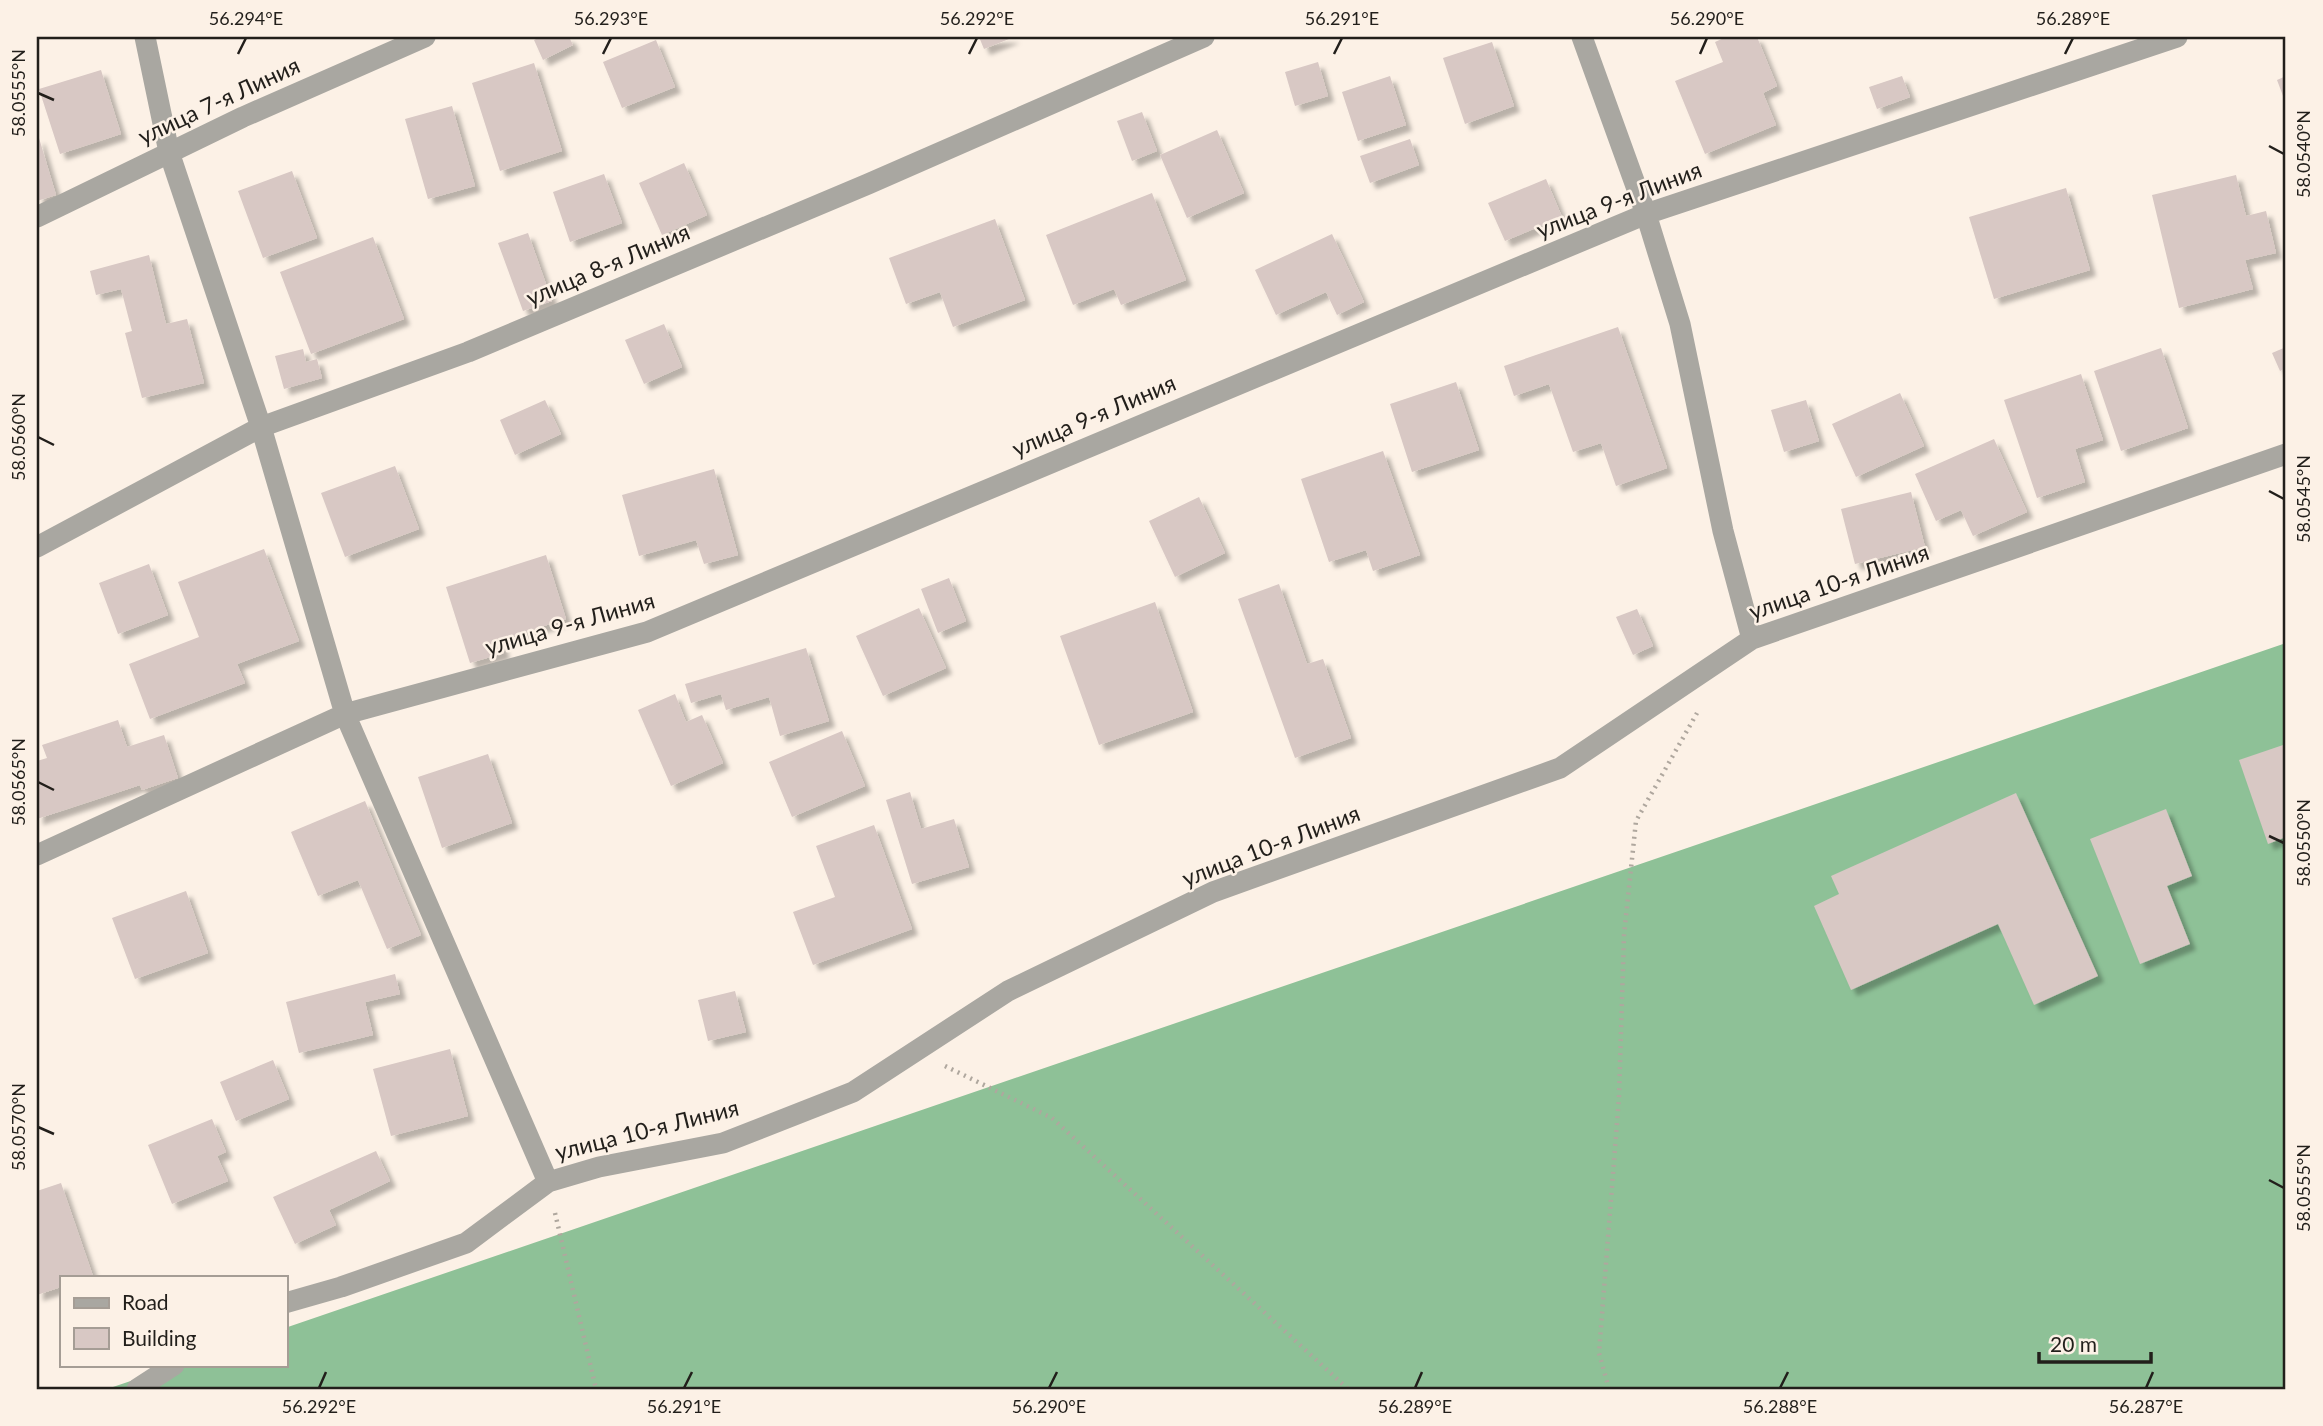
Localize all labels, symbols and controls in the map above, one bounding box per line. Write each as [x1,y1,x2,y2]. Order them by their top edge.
text: 56.294°E [209,7,283,29]
text: 56.293°E [574,7,648,29]
text: 56.292°E [940,7,1014,29]
text: 56.291°E [1305,7,1379,29]
text: 56.290°E [1670,7,1744,29]
text: 56.289°E [2036,7,2110,29]
text: 58.0555°N [7,49,29,137]
street label: улица 7-я Линия [133,50,304,150]
text: 58.0540°N [2292,110,2314,198]
street label: улица 9-я Линия [1532,155,1705,244]
street label: улица 8-я Линия [522,217,694,311]
street label: улица 9-я Линия [1008,368,1180,462]
text: 58.0560°N [7,393,29,481]
text: 58.0545°N [2292,455,2314,543]
street label: улица 10-я Линия [1745,537,1932,625]
street label: улица 9-я Линия [482,585,658,661]
text: 58.0565°N [7,738,29,826]
street label: улица 10-я Линия [1178,798,1364,892]
text: 58.0550°N [2292,799,2314,887]
text: 58.0570°N [7,1083,29,1171]
street label: улица 10-я Линия [552,1093,742,1165]
text: 58.0555°N [2292,1144,2314,1232]
legend [60,1276,287,1366]
text: Road [122,1289,169,1314]
scale bar [2039,1321,2152,1365]
text: Building [122,1325,197,1350]
text: 20 m [2050,1331,2097,1356]
text: 56.292°E [282,1395,356,1417]
text: 56.291°E [647,1395,721,1417]
text: 56.290°E [1012,1395,1086,1417]
text: 56.289°E [1378,1395,1452,1417]
text: 56.288°E [1743,1395,1817,1417]
text: 56.287°E [2109,1395,2183,1417]

